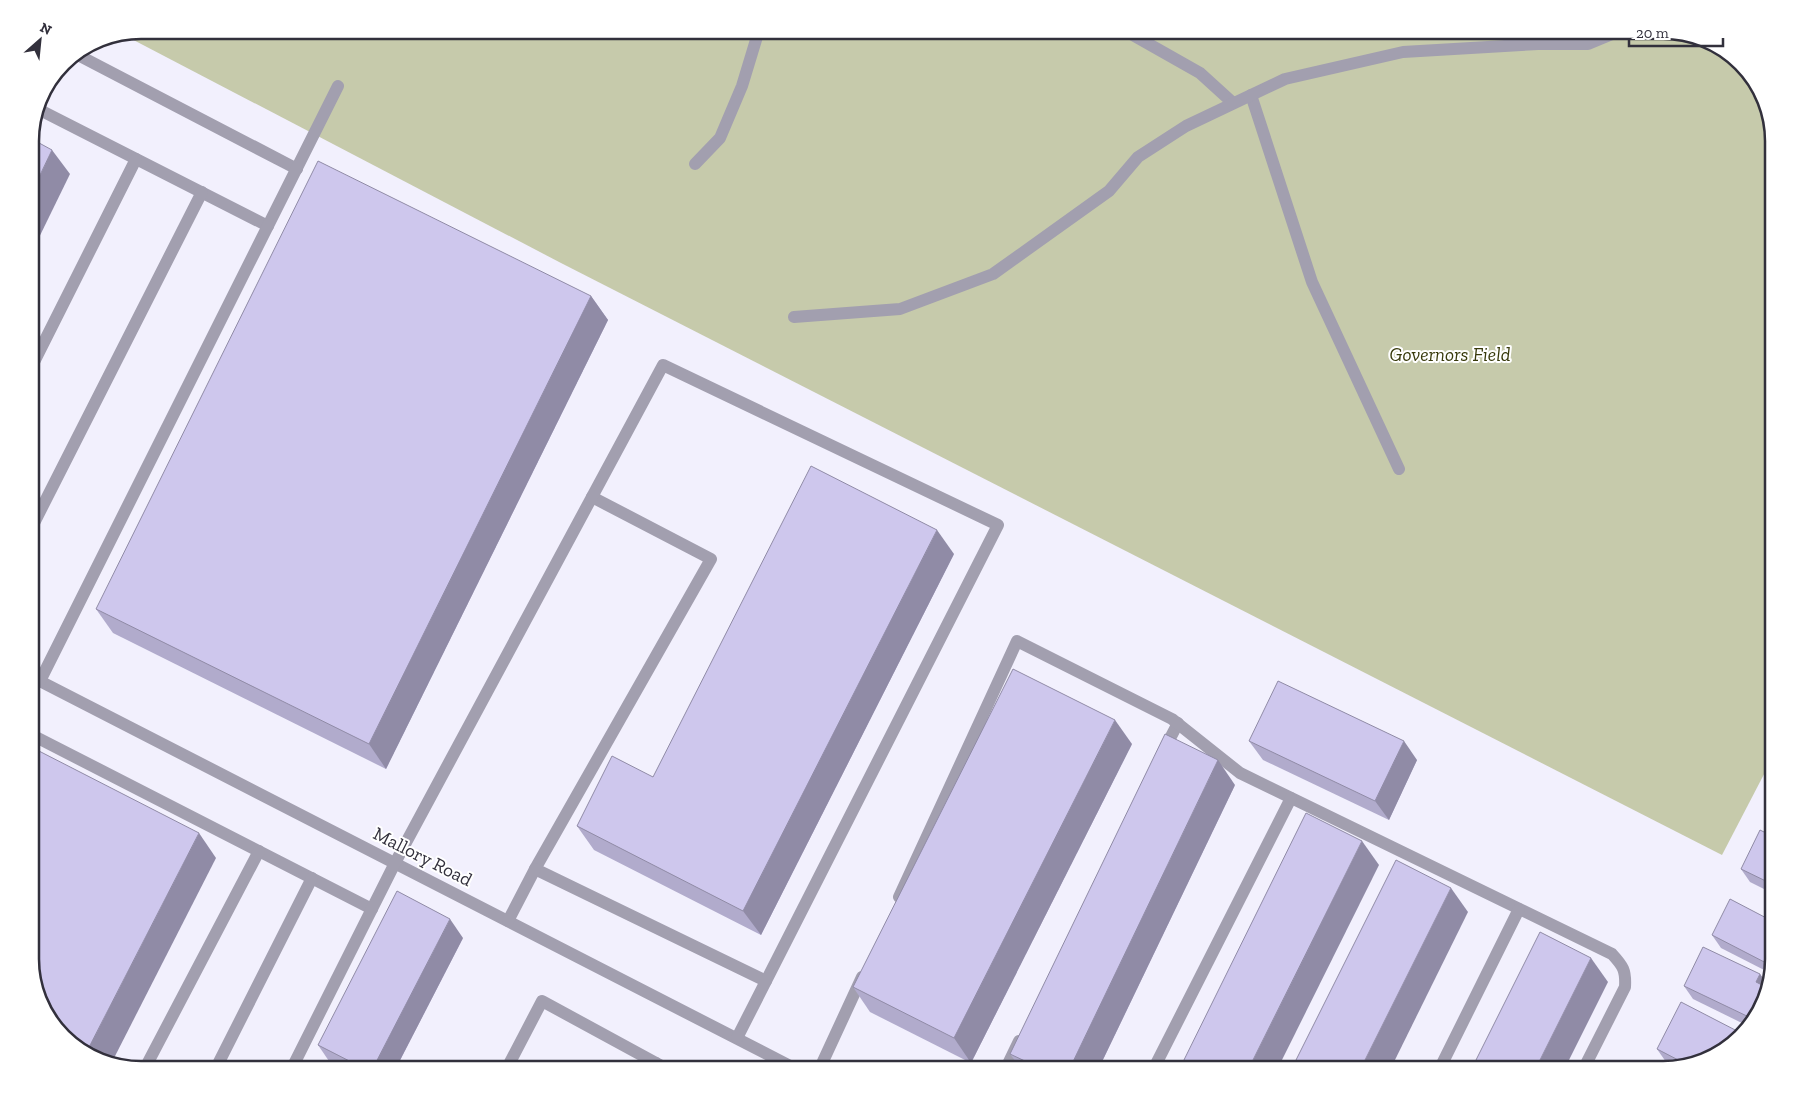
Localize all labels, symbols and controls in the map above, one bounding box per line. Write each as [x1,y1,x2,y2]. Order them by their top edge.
north arrow [15,15,65,65]
scale bar [1629,15,1723,47]
text: N [37,19,55,39]
text: 20 m [1636,24,1669,42]
park label: Governors Field [1390,343,1511,366]
street label: Mallory Road [369,822,477,891]

